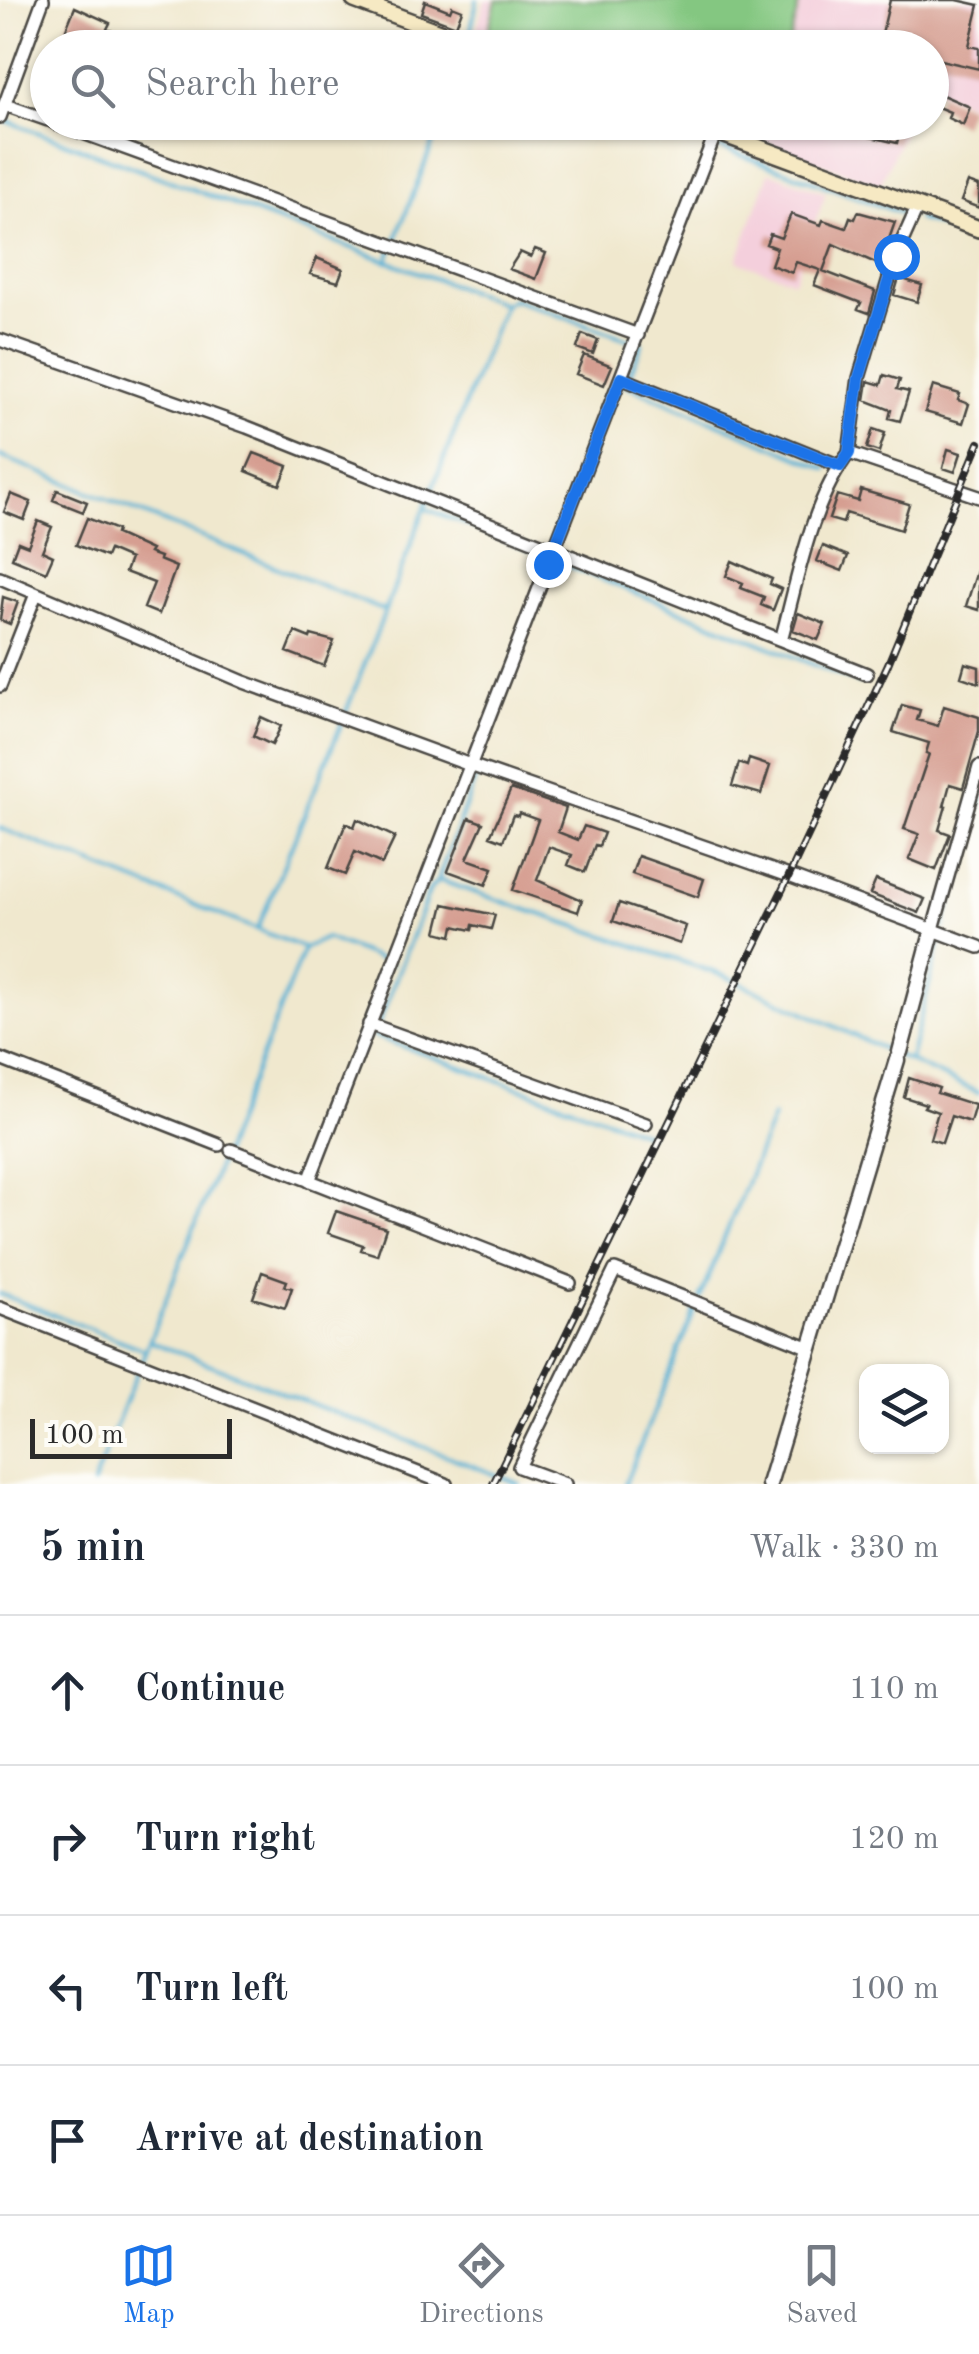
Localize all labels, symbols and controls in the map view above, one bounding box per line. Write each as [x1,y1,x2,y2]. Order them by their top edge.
search box [30,30,949,140]
icon: search [65,58,120,113]
text: Search here [145,66,340,104]
route start [874,234,920,280]
route end [526,542,572,588]
map controls [859,1364,949,1454]
button: layers [859,1364,949,1454]
scale bar [30,1414,232,1458]
text: 100 m [45,1422,124,1450]
text: 5 min [40,1528,146,1570]
text: Walk · 330 m [749,1533,939,1565]
icon: ahead [40,1663,95,1718]
text: Continue [135,1671,285,1709]
text: 110 m [849,1674,939,1706]
icon: right [40,1813,95,1868]
text: Turn right [135,1821,315,1859]
text: 120 m [849,1824,939,1856]
icon: left [40,1963,95,2018]
text: Turn left [135,1971,288,2009]
text: 100 m [849,1974,939,2006]
icon: arrive [40,2113,95,2168]
text: Arrive at destination [135,2121,484,2159]
tab: Map [121,2238,176,2333]
tab: Directions [419,2238,544,2333]
tab: Saved [786,2238,858,2333]

